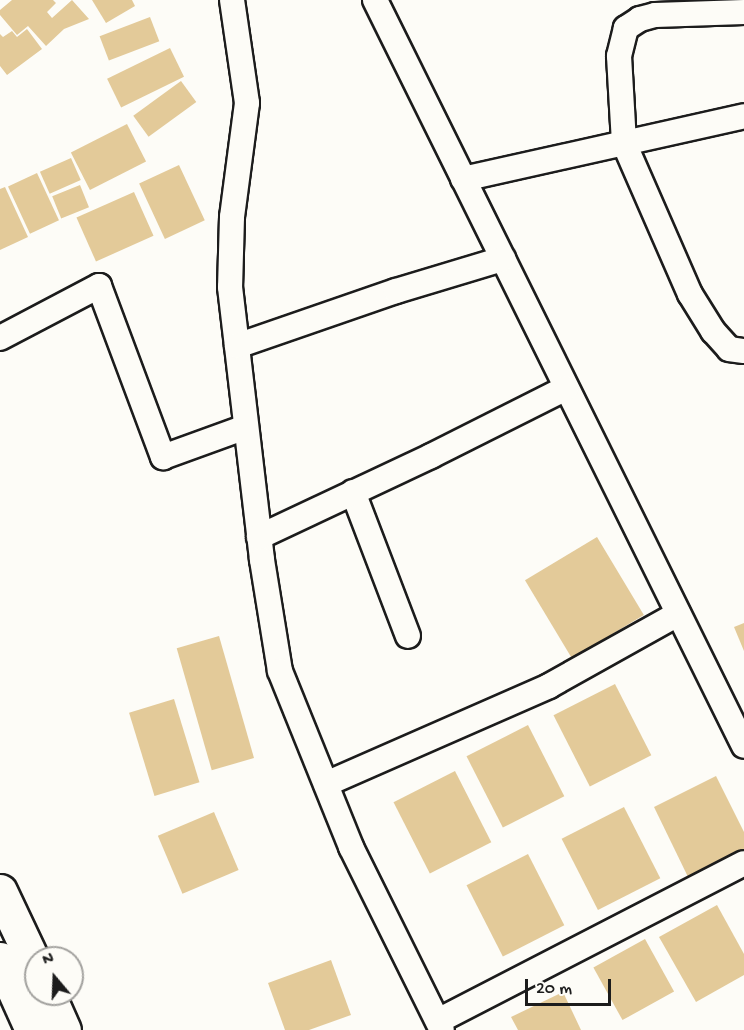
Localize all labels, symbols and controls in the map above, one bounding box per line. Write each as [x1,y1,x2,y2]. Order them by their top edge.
north arrow [24,946,84,1006]
text: N [41,950,57,971]
scale bar [528,967,614,1005]
text: 20 m [536,979,572,1000]

